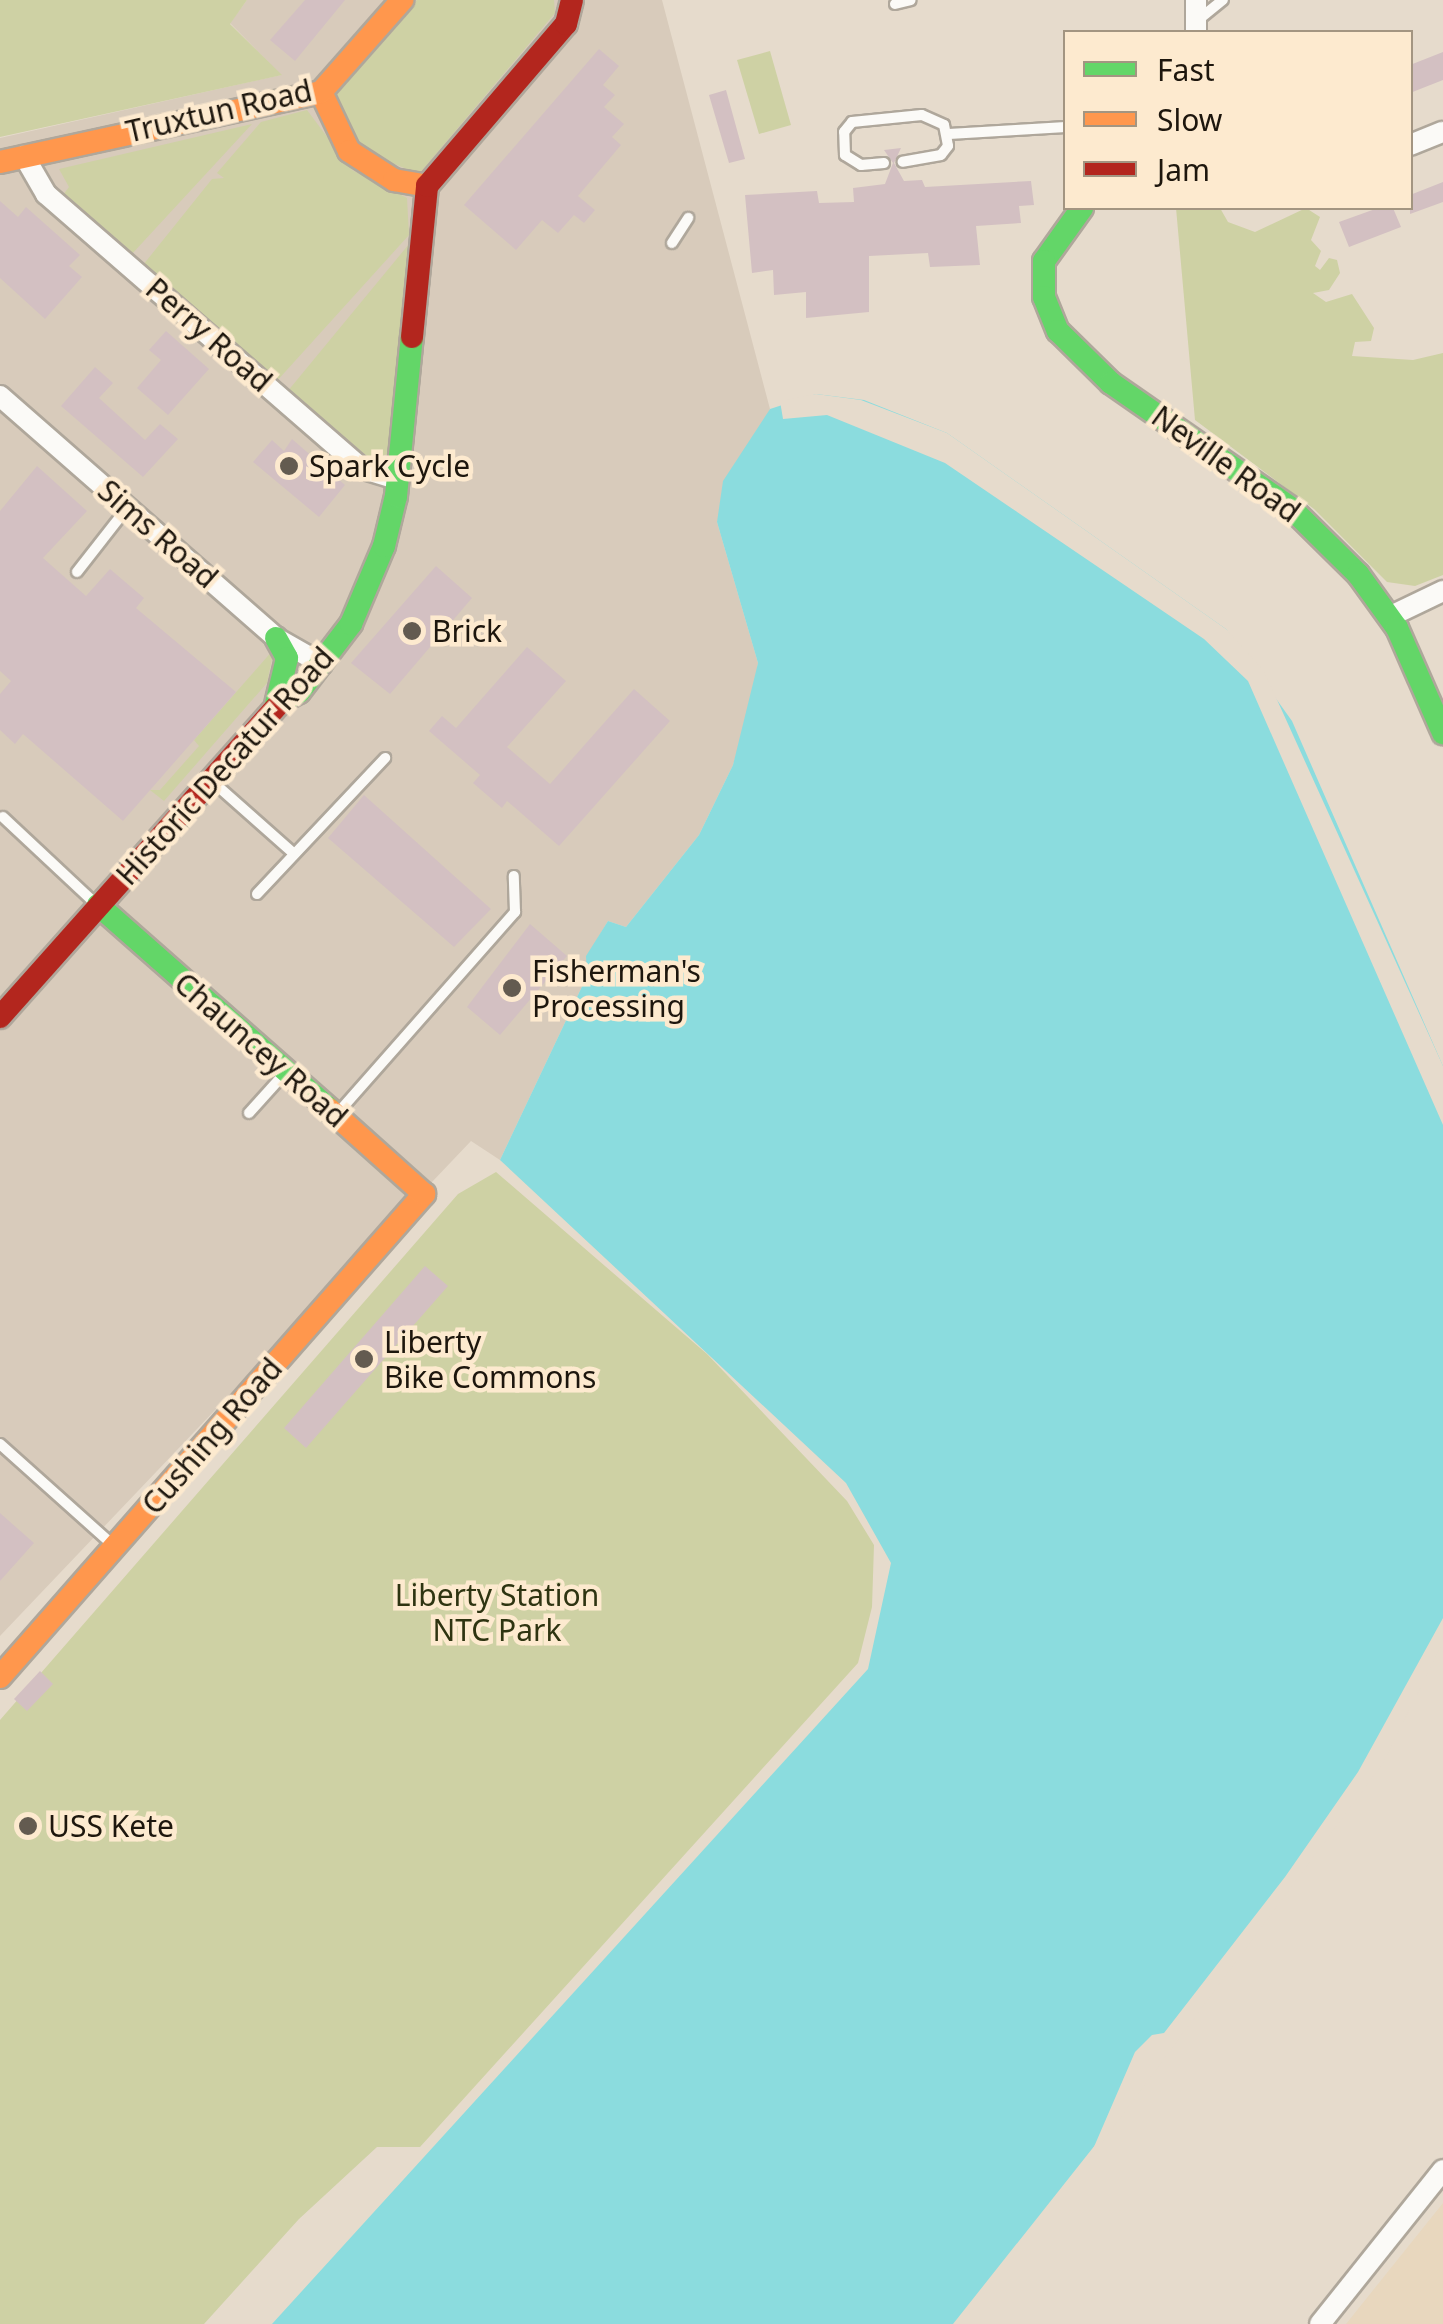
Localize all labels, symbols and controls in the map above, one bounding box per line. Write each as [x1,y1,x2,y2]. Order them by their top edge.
legend [1063,30,1413,210]
text: Fast [1157,49,1215,90]
street label: Truxtun Road [122,72,316,150]
text: Slow [1157,99,1222,140]
text: Jam [1157,149,1210,190]
street label: Perry Road [139,271,279,399]
street label: Neville Road [1145,398,1307,530]
place label: Spark Cycle [309,448,470,484]
marker: Spark Cycle [278,455,300,477]
street label: Sims Road [91,472,225,596]
place label: Brick [432,613,502,649]
marker: Brick [401,620,423,642]
street label: Historic Decatur Road [109,640,341,892]
place label: Fisherman's Processing [532,953,701,1024]
street label: Chauncey Road [167,965,355,1135]
marker: Fisherman's Processing [501,977,523,999]
place label: Liberty Bike Commons [384,1324,596,1394]
marker: Liberty Bike Commons [353,1348,375,1370]
street label: Cushing Road [134,1351,290,1521]
park label: Liberty Station NTC Park [395,1577,599,1648]
place label: USS Kete [48,1808,174,1844]
marker: USS Kete [17,1815,39,1837]

